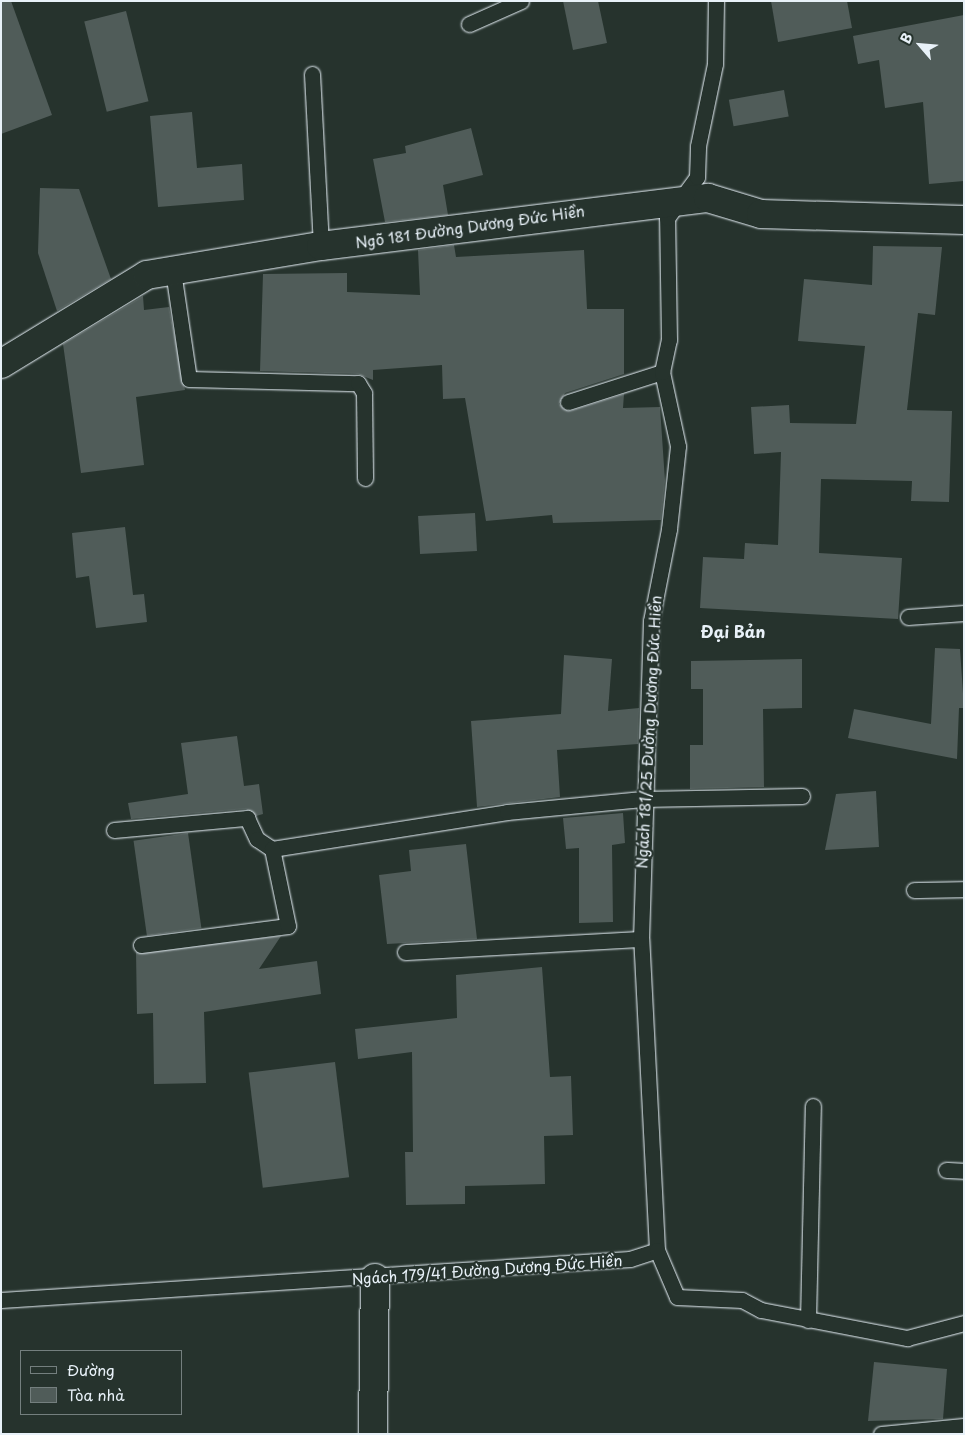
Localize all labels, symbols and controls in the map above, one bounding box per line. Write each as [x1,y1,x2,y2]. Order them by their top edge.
north arrow [895,20,945,70]
text: B [895,29,918,47]
street label: Ngõ 181 Đường Dương Đức Hiền [354,201,586,251]
street label: Ngách 181/25 Đường Dương Đức Hiền [632,594,664,870]
district label: Đại Bản [700,621,766,641]
street label: Ngách 179/41 Đường Dương Đức Hiền [351,1251,623,1287]
legend [20,1350,182,1415]
text: Đường [67,1358,115,1381]
text: Tòa nhà [67,1383,124,1406]

